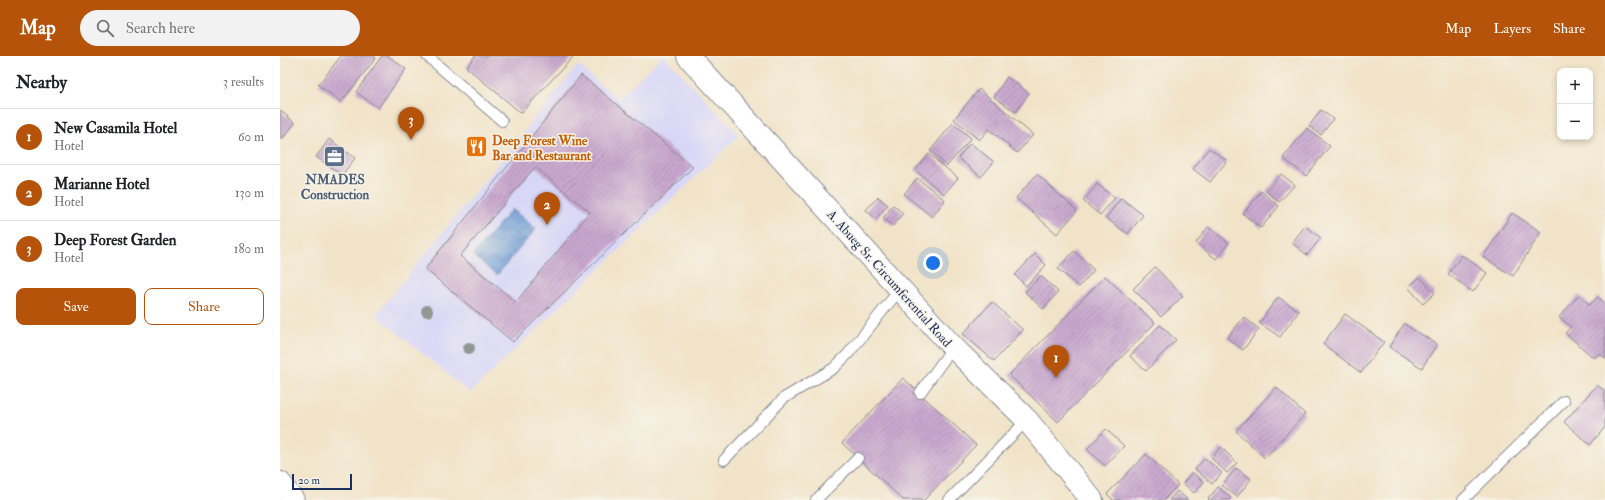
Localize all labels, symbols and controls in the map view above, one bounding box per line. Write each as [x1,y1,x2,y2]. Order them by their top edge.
search box [80,10,360,46]
text: Map [20,16,56,40]
icon: search [94,17,116,39]
text: Search here [126,19,195,38]
text: Map [1445,20,1471,37]
text: Layers [1493,20,1531,37]
text: Share [1553,20,1585,37]
map controls [1557,68,1593,140]
button: + [1557,68,1593,104]
text: Nearby [16,72,67,93]
text: 3 results [223,74,264,90]
button: − [1557,104,1593,140]
pin: 3 [398,107,424,140]
text: New Casamila Hotel [54,119,177,138]
text: 1 [27,129,31,145]
text: 60 m [238,129,264,145]
place label: Deep Forest Wine Bar and Restaurant [492,133,592,164]
restaurant icon: Deep Forest Wine Bar and Restaurant [463,134,489,160]
text: Hotel [54,138,84,154]
office icon: NMADES Construction [322,144,348,170]
place label: NMADES Construction [301,172,370,203]
text: Marianne Hotel [54,175,150,194]
text: 2 [26,185,32,201]
text: 130 m [235,185,264,201]
pin: 2 [534,192,560,225]
text: Hotel [54,194,84,210]
street label: A. Abueg Sr. Circumferential Road [823,206,955,351]
text: Deep Forest Garden [54,231,176,250]
text: 3 [27,241,32,257]
text: 180 m [234,241,264,257]
text: Hotel [54,250,84,266]
your location [923,253,943,273]
button: Save [16,288,136,325]
button: Share [144,288,264,325]
pin: 1 [1043,345,1069,378]
scale bar [292,472,352,491]
text: 20 m [298,474,320,487]

